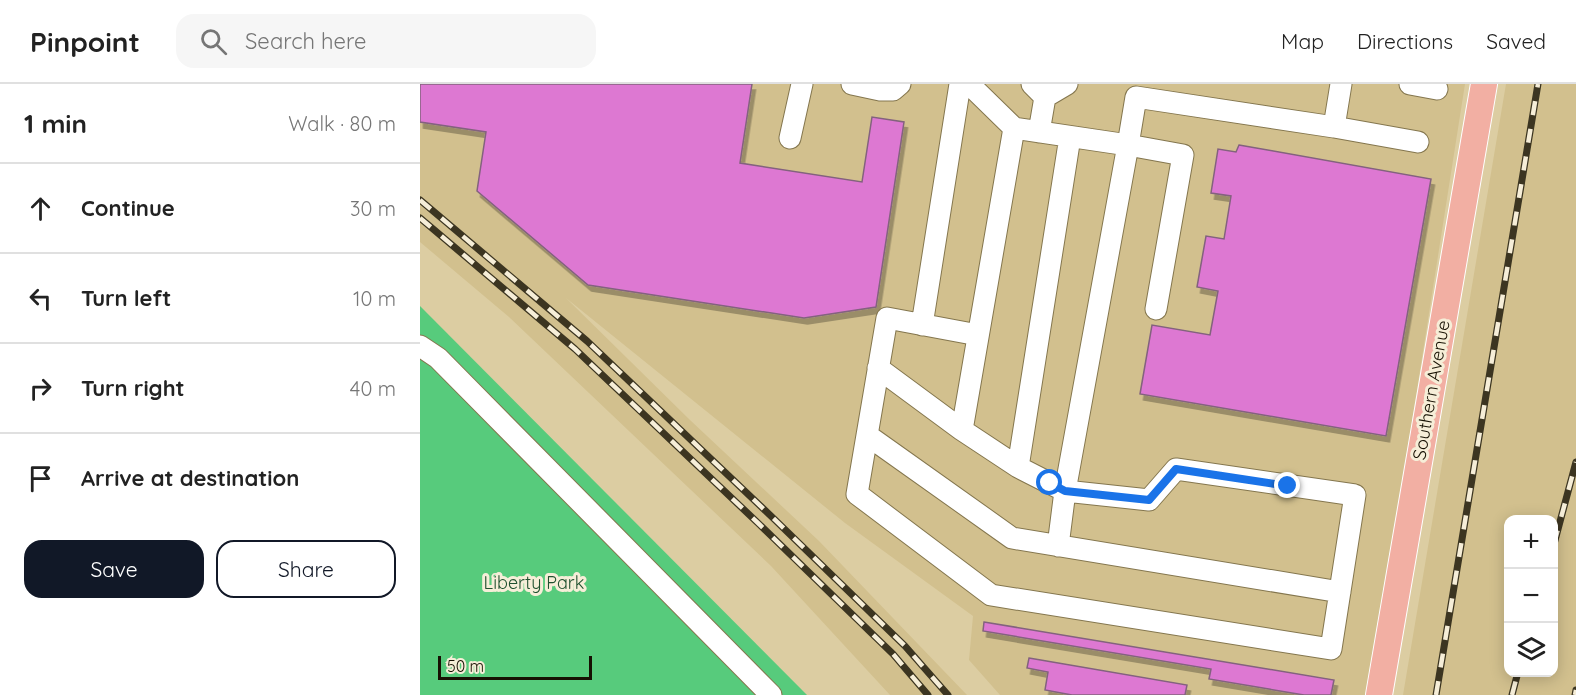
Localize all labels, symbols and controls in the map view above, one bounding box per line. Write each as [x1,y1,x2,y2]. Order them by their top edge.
search box [176,14,596,68]
text: Pinpoint [30,24,140,59]
icon: search [197,25,230,58]
text: Search here [245,27,366,55]
text: Map [1281,28,1324,54]
text: Directions [1357,28,1453,54]
text: Saved [1486,28,1546,54]
text: 1 min [24,107,87,140]
text: Walk · 80 m [288,111,396,136]
icon: ahead [24,192,57,225]
text: Continue [81,194,175,222]
text: 30 m [350,196,396,221]
icon: left [24,282,57,315]
text: Turn left [81,284,171,312]
text: 10 m [353,286,396,311]
street label: Southern Avenue [1407,318,1455,462]
icon: right [24,372,57,405]
text: Turn right [81,374,185,402]
text: 40 m [350,376,396,401]
icon: arrive [24,462,57,495]
text: Arrive at destination [81,464,299,492]
route start [1036,469,1062,495]
route end [1274,472,1300,498]
map controls [1504,515,1558,677]
button: + [1504,515,1558,569]
button: Save [24,540,204,598]
button: Share [216,540,396,598]
button: − [1504,569,1558,623]
park label: Liberty Park [484,571,584,594]
button: layers [1504,623,1558,677]
scale bar [438,653,592,680]
text: 50 m [447,656,484,676]

